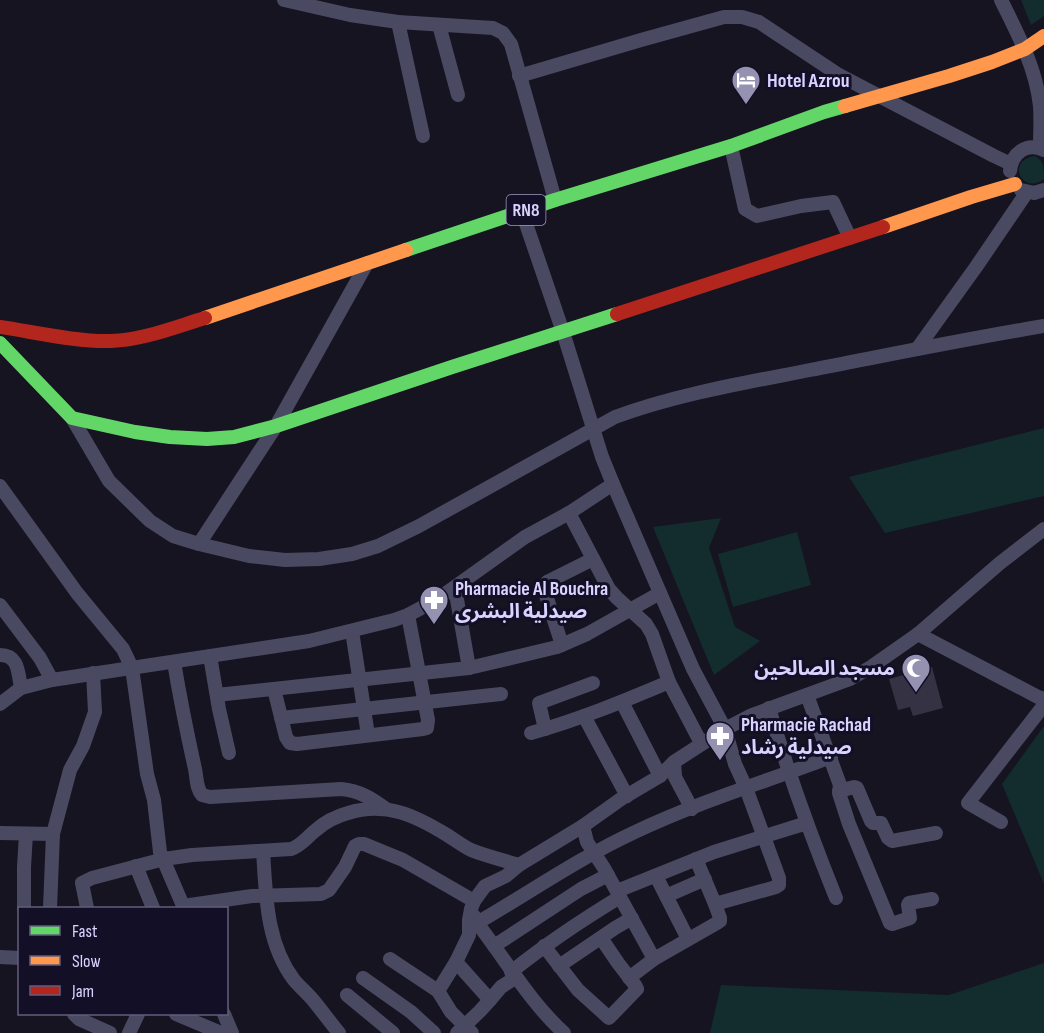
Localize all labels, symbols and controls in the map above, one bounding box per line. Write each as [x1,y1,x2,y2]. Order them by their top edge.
hotel icon: Hotel Azrou [730,64,762,106]
place label: Hotel Azrou [767,69,849,93]
road number: RN8 [506,195,546,225]
place label: Pharmacie Al Bouchra صيدلية البشرى [455,577,608,624]
pharmacy icon: Pharmacie Al Bouchra صيدلية البشرى [418,584,450,626]
mosque icon: مسجد الصالحين [900,652,932,694]
place label: مسجد الصالحين [754,657,895,681]
place label: Pharmacie Rachad صيدلية رشاد [741,713,871,760]
pharmacy icon: Pharmacie Rachad صيدلية رشاد [704,720,736,762]
legend [18,907,228,1015]
text: Fast [72,921,98,942]
text: Slow [72,951,101,972]
text: Jam [71,981,94,1002]

